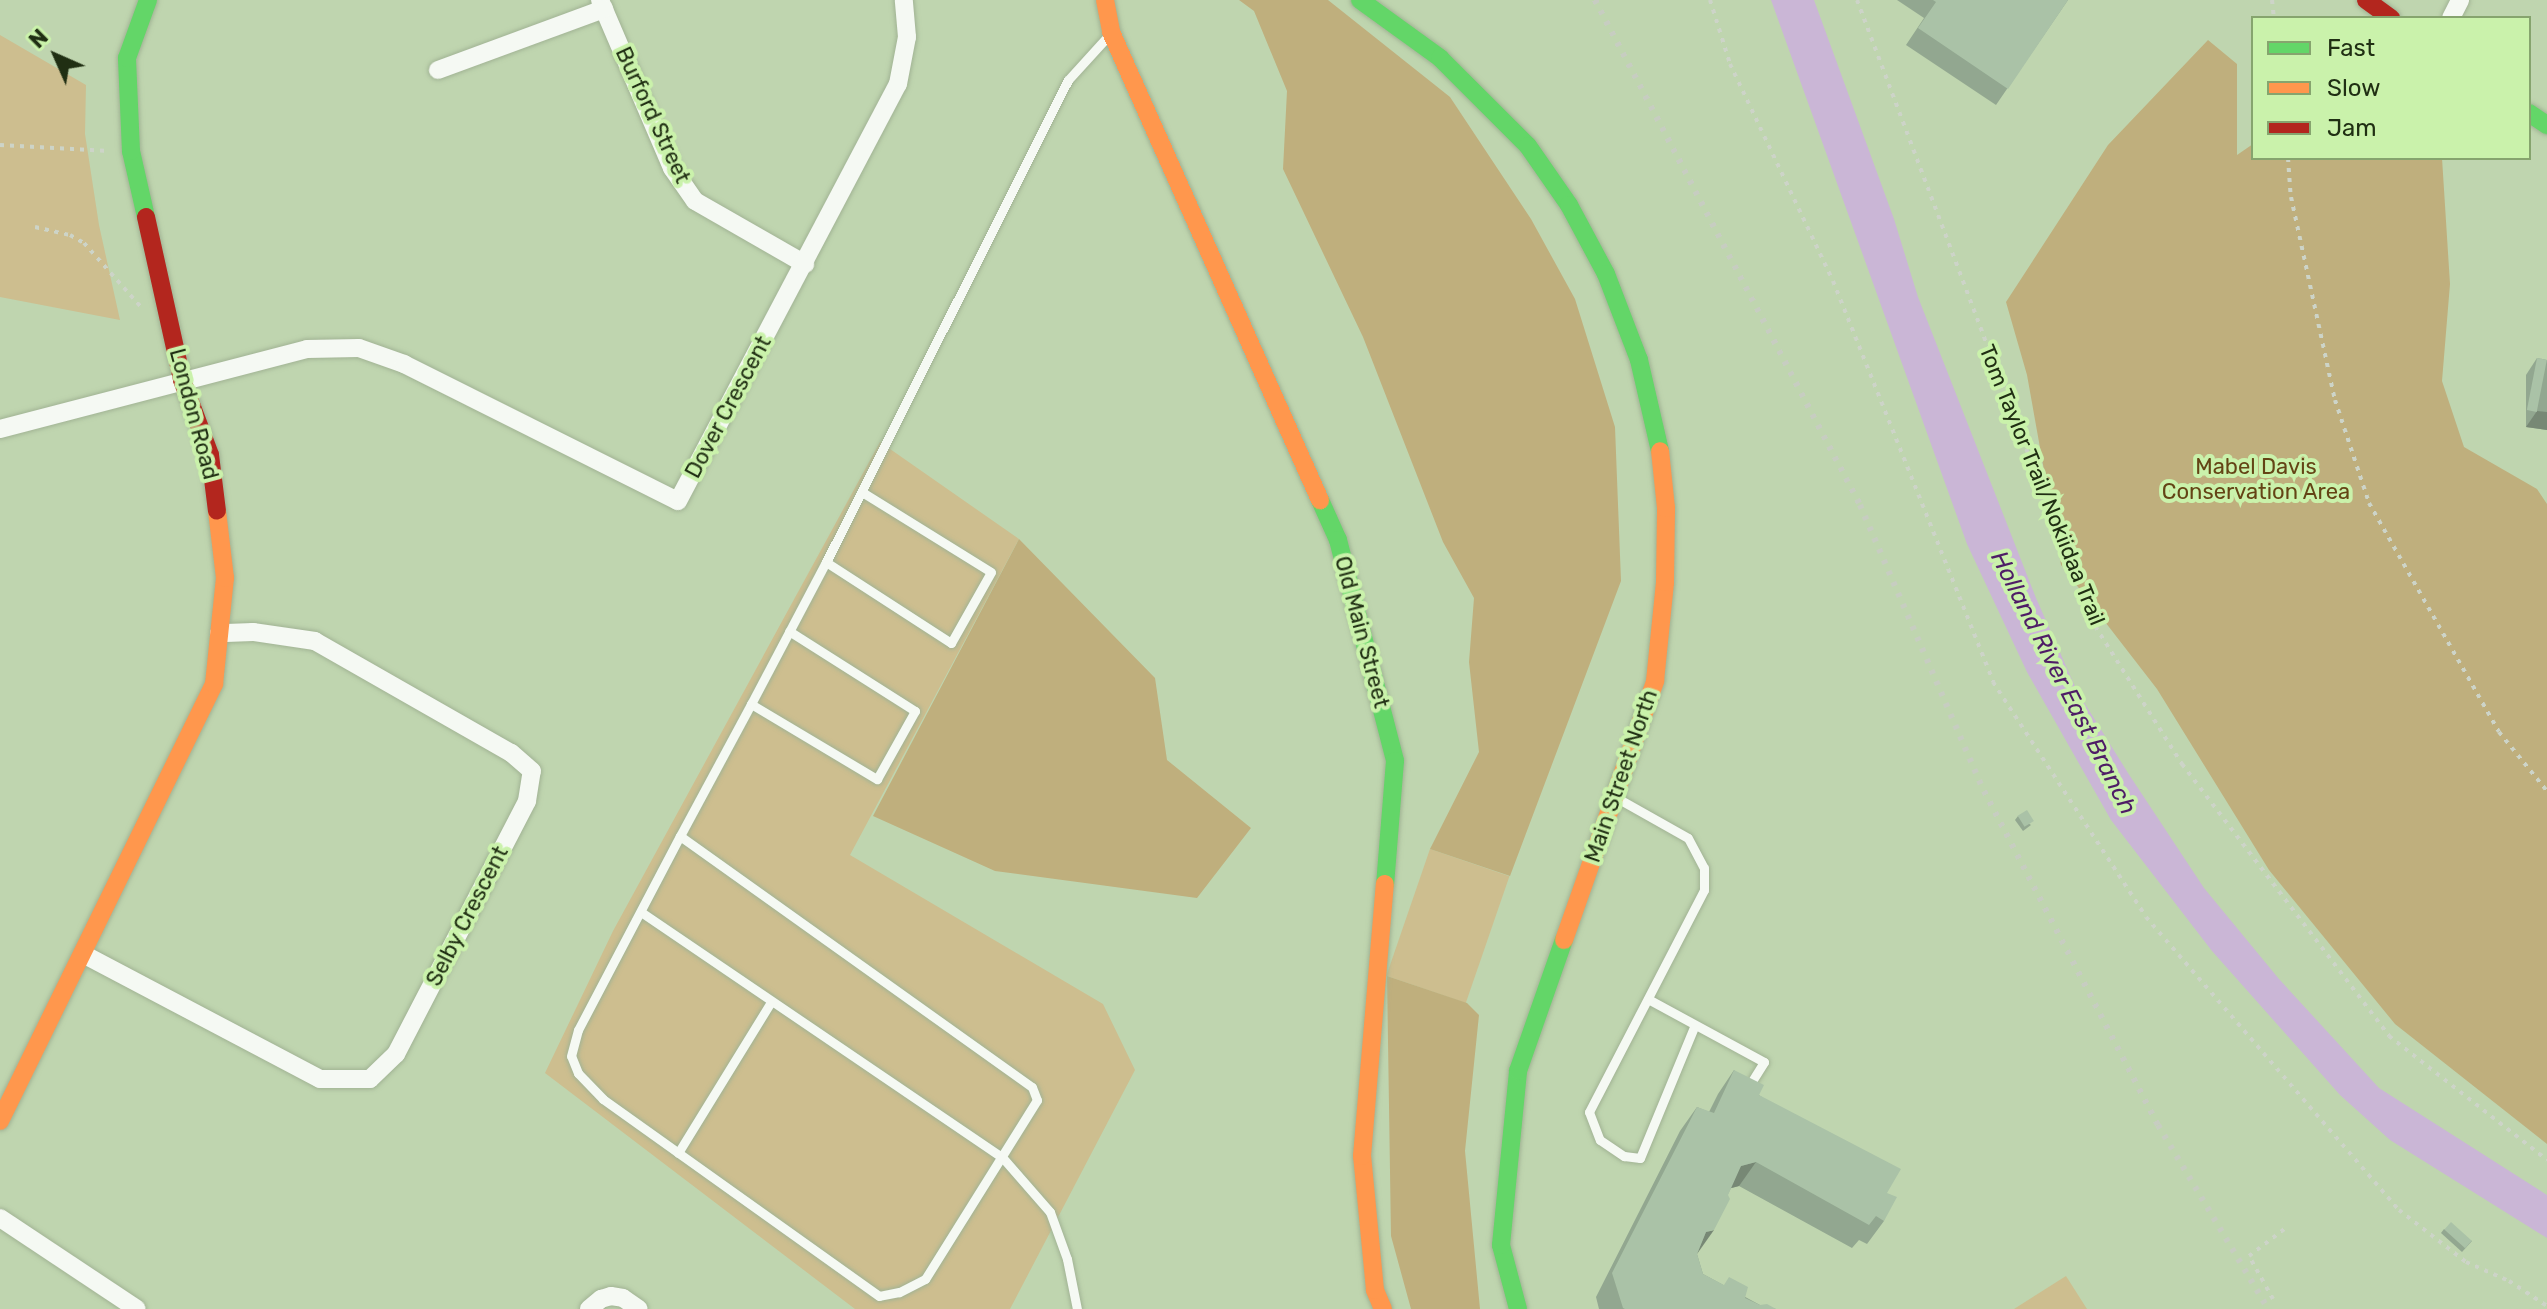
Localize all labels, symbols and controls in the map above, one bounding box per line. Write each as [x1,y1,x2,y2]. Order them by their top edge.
north arrow [16,16,96,96]
legend [2251,16,2531,160]
text: N [24,24,54,54]
text: Fast [2327,34,2375,62]
street label: Burford Street [610,43,696,187]
text: Slow [2327,74,2380,102]
text: Jam [2327,114,2377,142]
street label: Dover Crescent [679,331,777,483]
street label: Tom Taylor Trail/Nokiidaa Trail [1973,340,2111,630]
street label: London Road [164,346,224,482]
park label: Mabel Davis Conservation Area [2162,453,2350,504]
water label: Holland River East Branch [1984,546,2142,820]
street label: Old Main Street [1329,553,1395,711]
street label: Main Street North [1579,686,1663,866]
street label: Selby Crescent [420,841,514,991]

